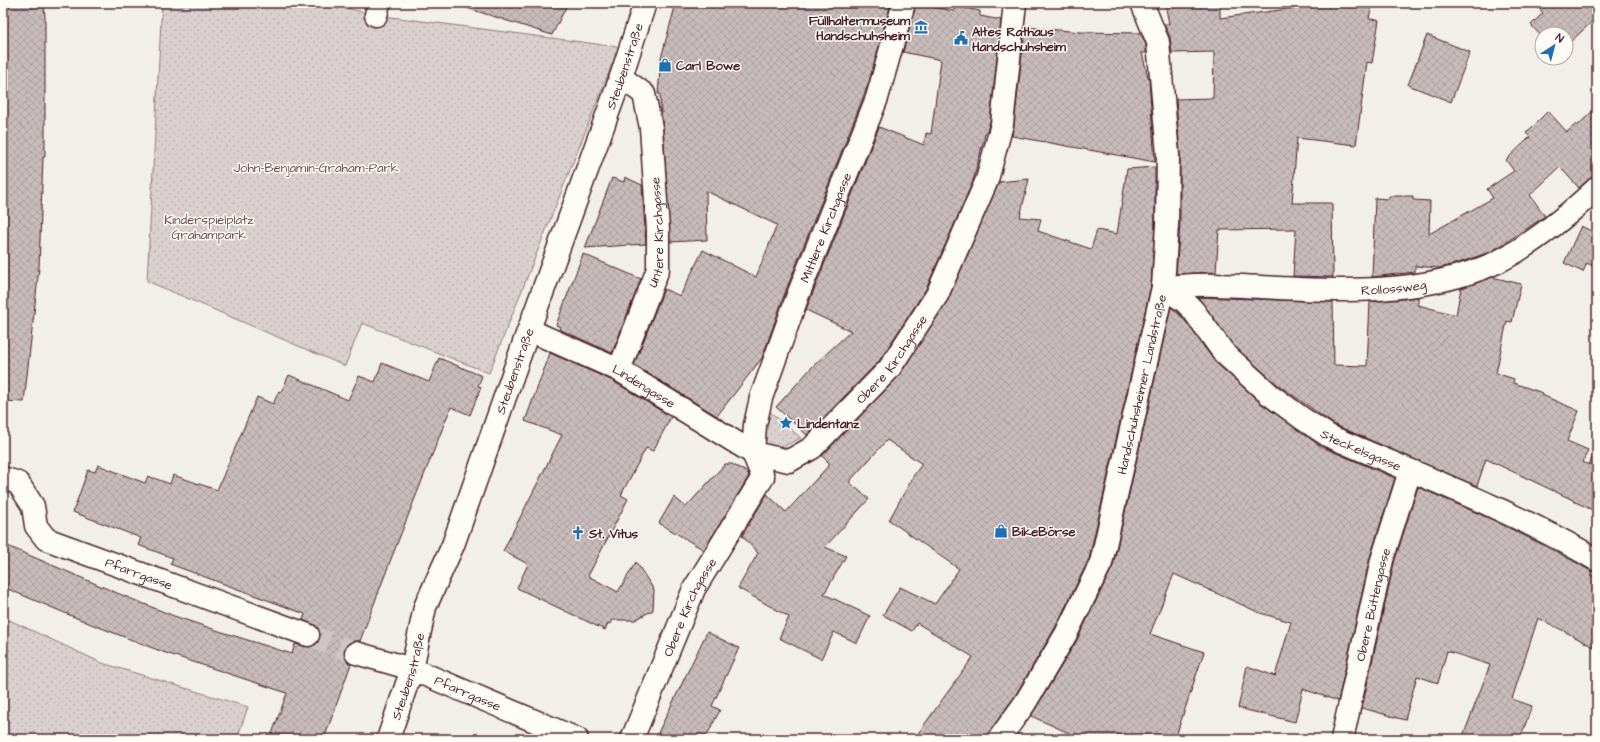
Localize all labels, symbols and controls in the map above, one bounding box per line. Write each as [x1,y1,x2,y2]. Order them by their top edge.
place label: Füllhaltermuseum Handschuhsheim [809,12,911,45]
museum icon: Füllhaltermuseum Handschuhsheim [913,19,929,35]
street label: Steubenstraße [602,21,648,112]
place label: Altes Rathaus Handschuhsheim [972,23,1067,56]
north arrow [1534,26,1574,66]
public building icon: Altes Rathaus Handschuhsheim [953,30,969,46]
text: N [1552,30,1567,46]
shop icon: Carl Bowe [657,57,673,73]
place label: Carl Bowe [676,57,740,75]
park label: John-Benjamin-Graham-Park [233,159,399,177]
street label: Mittlere Kirchgasse [796,170,856,285]
street label: Untere Kirchgasse [644,176,668,290]
park label: Kinderspielplatz Grahampark [164,211,254,244]
street label: Rollossweg [1361,276,1428,300]
street label: Handschuhsheimer Landstraße [1113,293,1171,476]
street label: Obere Kirchgasse [852,312,932,408]
street label: Steubenstraße [492,326,539,417]
street label: Lindengasse [609,360,679,413]
place icon: Lindentanz [778,415,794,431]
place label: Lindentanz [797,415,860,433]
street label: Steckelsgasse [1317,425,1404,476]
shop icon: BikeBörse [993,523,1009,539]
place label: BikeBörse [1012,523,1076,541]
church icon: St. Vitus [570,525,586,541]
place label: St. Vitus [588,525,639,543]
street label: Obere Büttengasse [1352,546,1395,663]
street label: Pfarrgasse [103,553,175,595]
street label: Obere Kirchgasse [659,555,721,659]
street label: Steubenstraße [387,631,429,722]
street label: Pfarrgasse [432,672,503,716]

